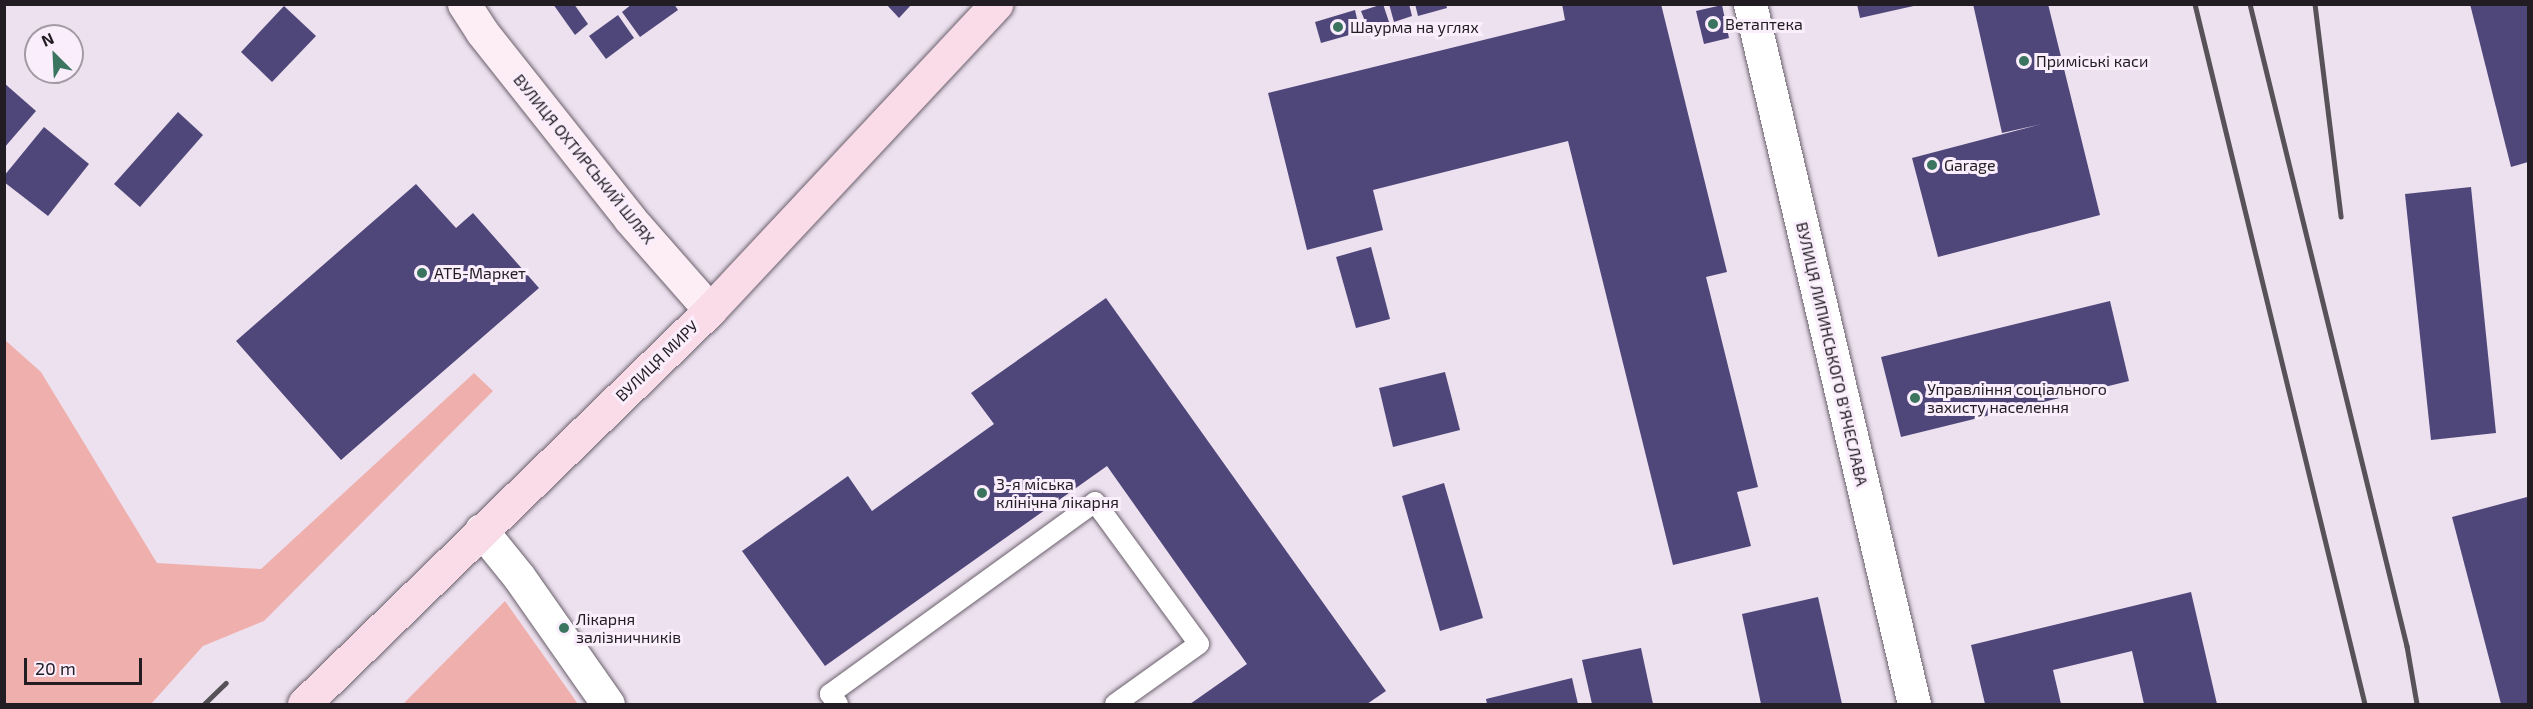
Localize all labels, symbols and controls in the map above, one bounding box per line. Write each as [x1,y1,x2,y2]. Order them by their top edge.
place label: Ветаптека [1725,14,1803,34]
place label: Шаурма на углях [1350,17,1479,37]
marker: Ветаптека [1706,17,1720,31]
marker: Шаурма на углях [1331,20,1345,34]
north arrow [24,24,84,84]
text: N [38,28,56,50]
place label: Приміські каси [2036,51,2148,71]
marker: Приміські каси [2017,54,2031,68]
street label: ВУЛИЦЯ ОХТИРСЬКИЙ ШЛЯХ [510,70,658,248]
place label: Garage [1944,155,1995,175]
marker: Garage [1925,158,1939,172]
street label: ВУЛИЦЯ ЛИПИНСЬКОГО В'ЯЧЕСЛАВА [1792,220,1872,488]
place label: АТБ-Маркет [434,263,526,283]
marker: АТБ-Маркет [415,266,429,280]
street label: ВУЛИЦЯ МИРУ [612,317,702,405]
place label: Управління соціального захисту населення [1927,379,2107,417]
marker: Управління соціального захисту населення [1908,391,1922,405]
place label: 3-я міська клінічна лікарня [996,474,1119,512]
marker: 3-я міська клінічна лікарня [973,484,991,502]
place label: Лікарня залізничників [576,609,681,647]
marker: Лікарня залізничників [557,621,571,635]
scale bar [27,646,146,684]
text: 20 m [35,657,76,679]

